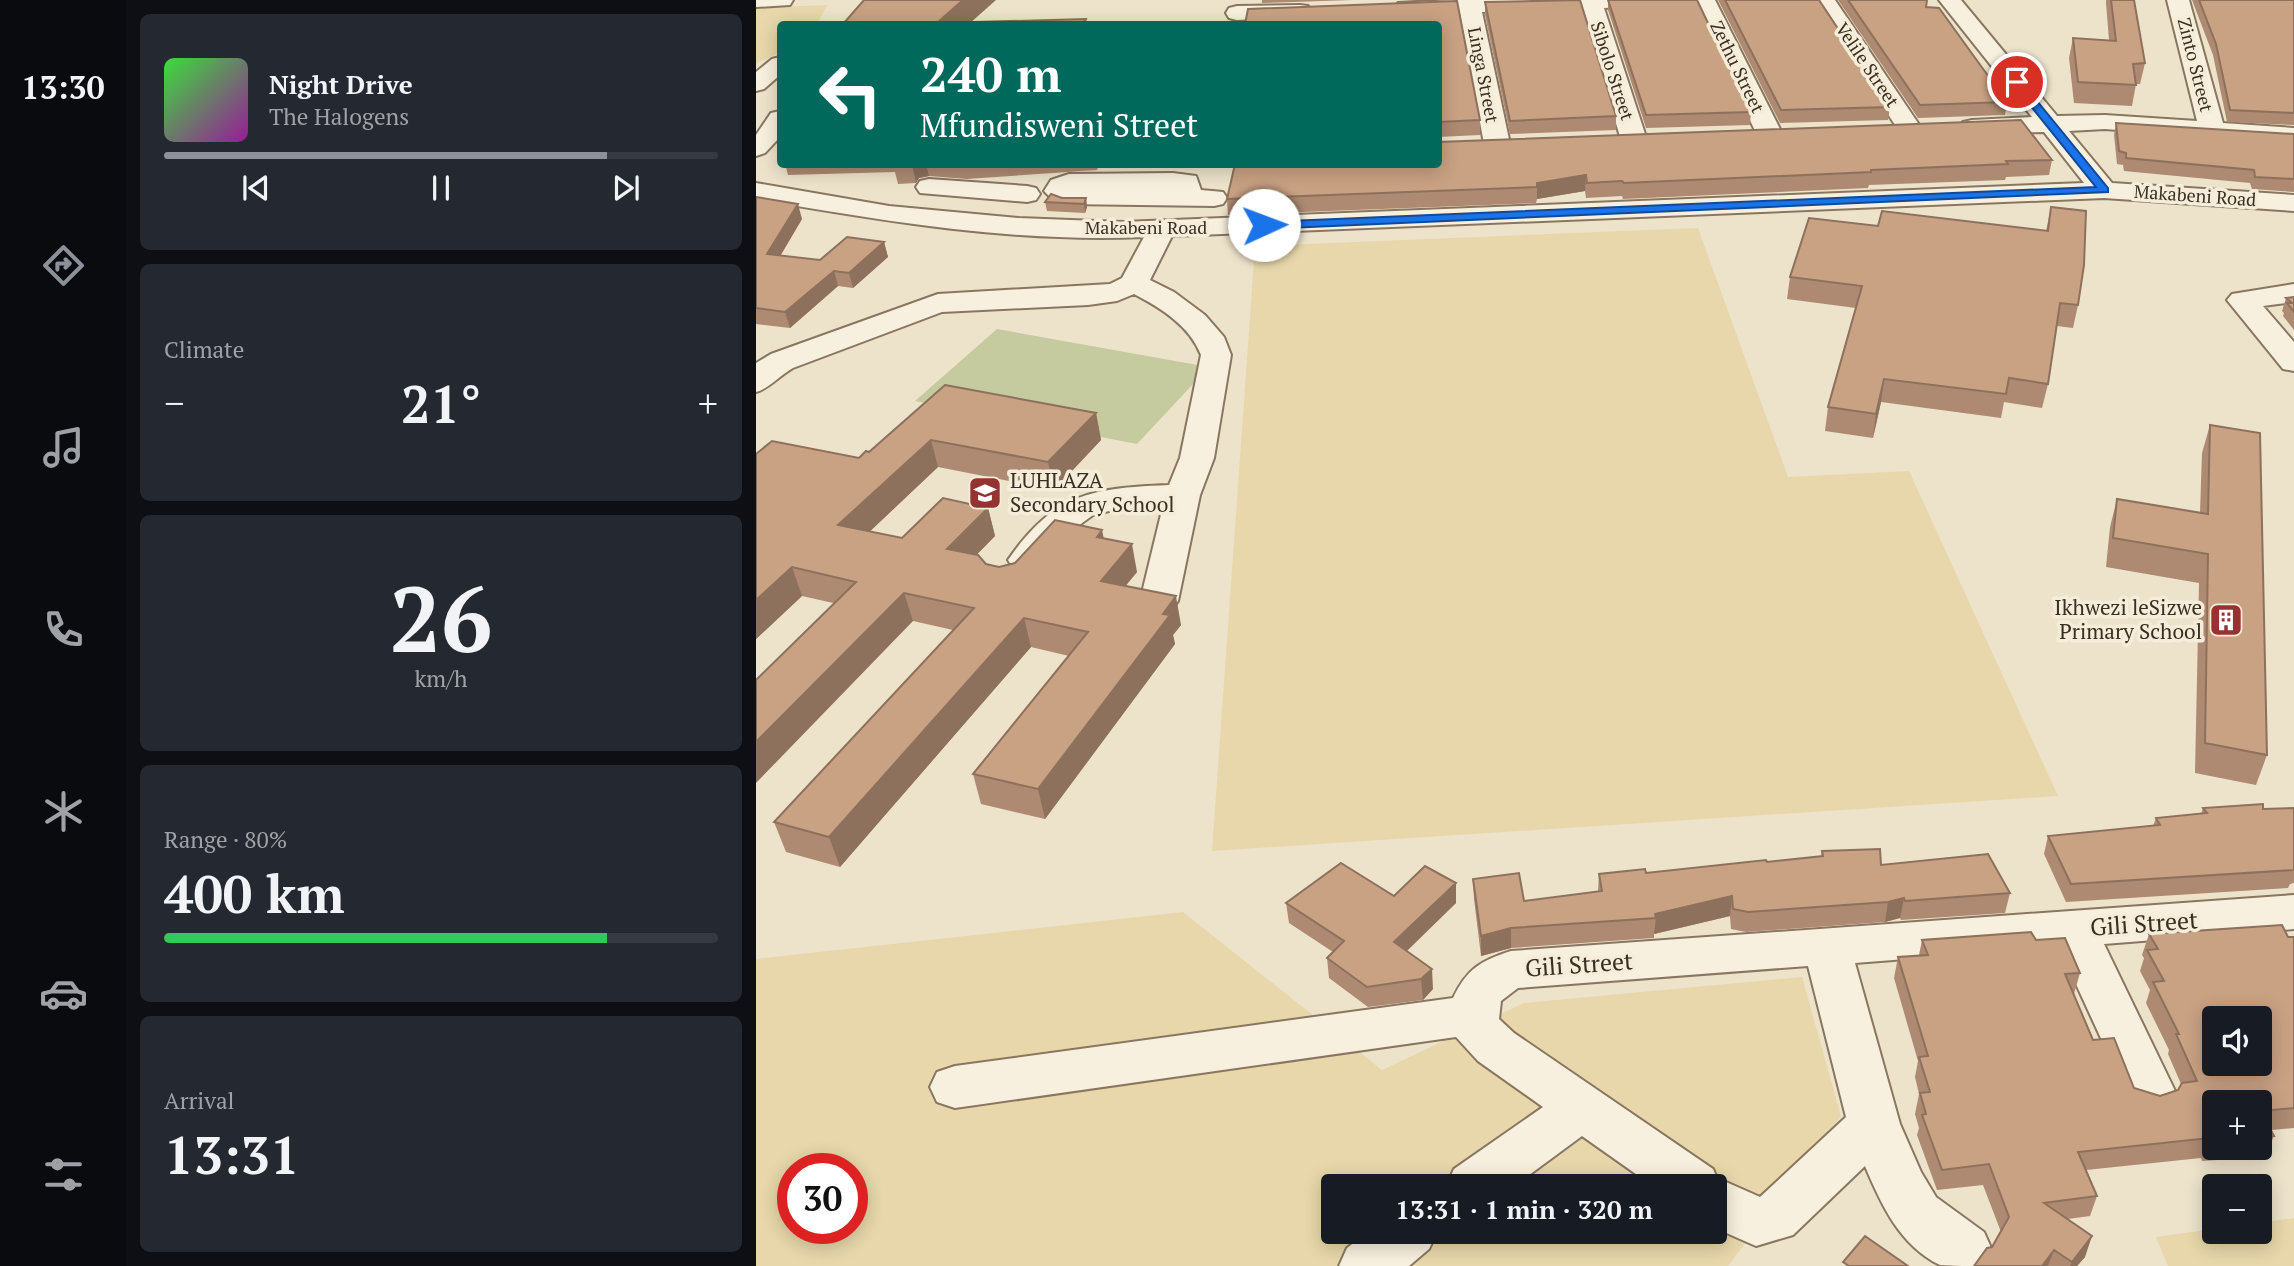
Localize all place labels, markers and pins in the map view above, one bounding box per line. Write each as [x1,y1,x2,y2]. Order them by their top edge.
pin [1987,52,2047,112]
place label: LUHLAZA Secondary School [1010,466,1175,518]
school or university icon: LUHLAZA Secondary School [966,474,1004,512]
place label: Ikhwezi leSizwe Primary School [2054,593,2202,645]
building icon: Ikhwezi leSizwe Primary School [2207,601,2245,639]

